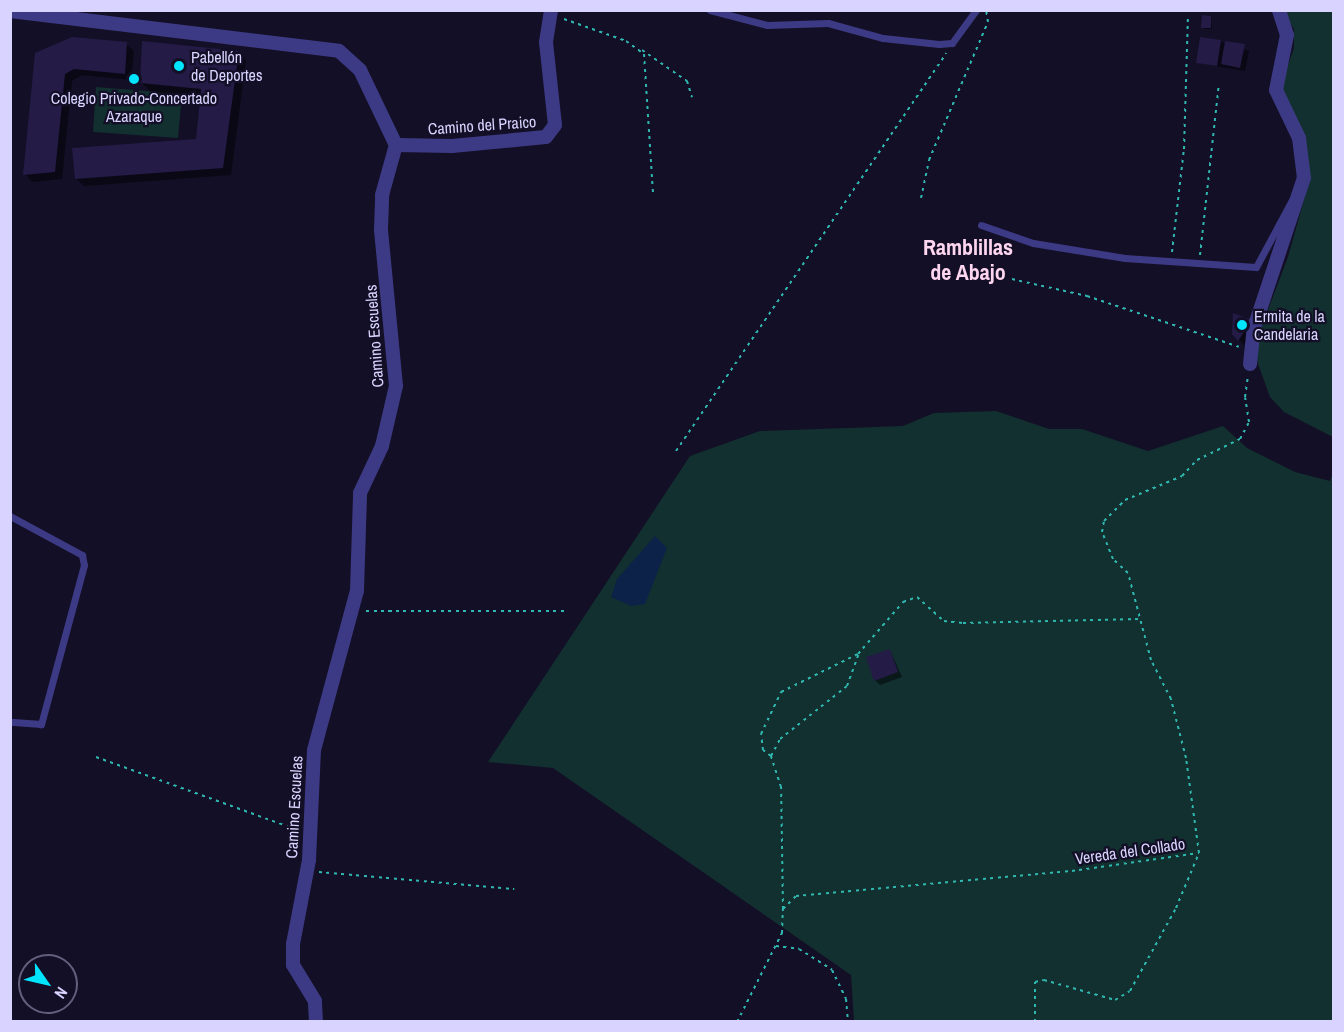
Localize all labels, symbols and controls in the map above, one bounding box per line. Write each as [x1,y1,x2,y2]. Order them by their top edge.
place label: Pabellón de Deportes [191,47,262,85]
marker: Pabellón de Deportes [172,59,186,73]
marker: Colegio Privado-Concertado Azaraque [127,72,141,86]
place label: Colegio Privado-Concertado Azaraque [51,88,217,126]
street label: Camino del Praico [427,112,537,138]
district label: Ramblillas de Abajo [923,234,1013,286]
street label: Camino Escuelas [361,284,387,388]
place label: Ermita de la Candelaria [1254,306,1325,344]
marker: Ermita de la Candelaria [1235,318,1249,332]
street label: Camino Escuelas [282,755,306,859]
street label: Vereda del Collado [1074,834,1186,868]
north arrow [18,954,78,1014]
text: N [49,983,73,1003]

